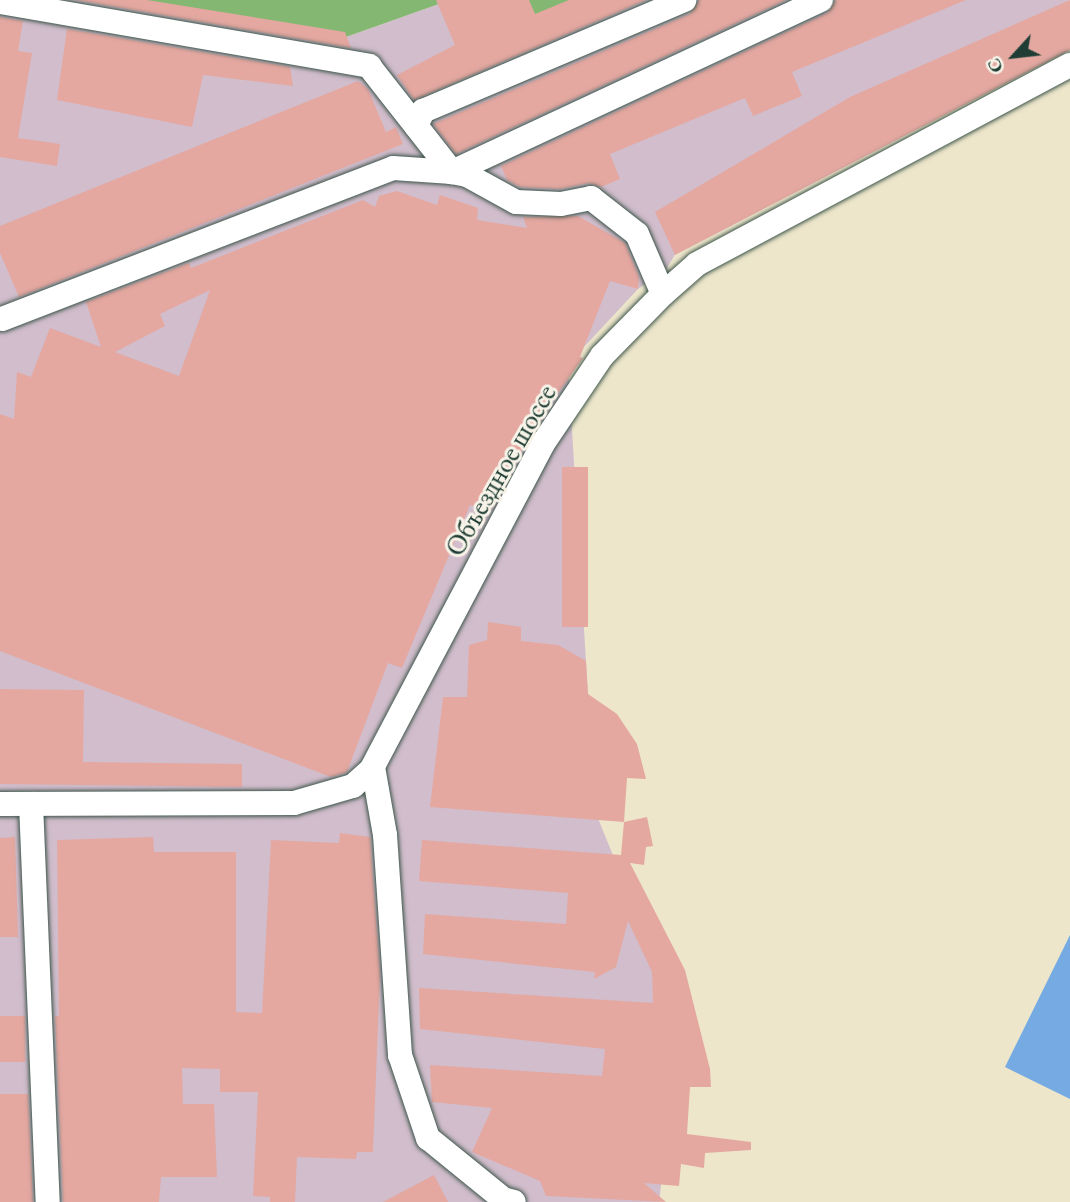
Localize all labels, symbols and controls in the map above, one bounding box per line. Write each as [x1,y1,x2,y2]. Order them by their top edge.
north arrow [979,21,1049,91]
text: С [981,54,1009,77]
street label: Объездное шоссе [437,378,563,562]

